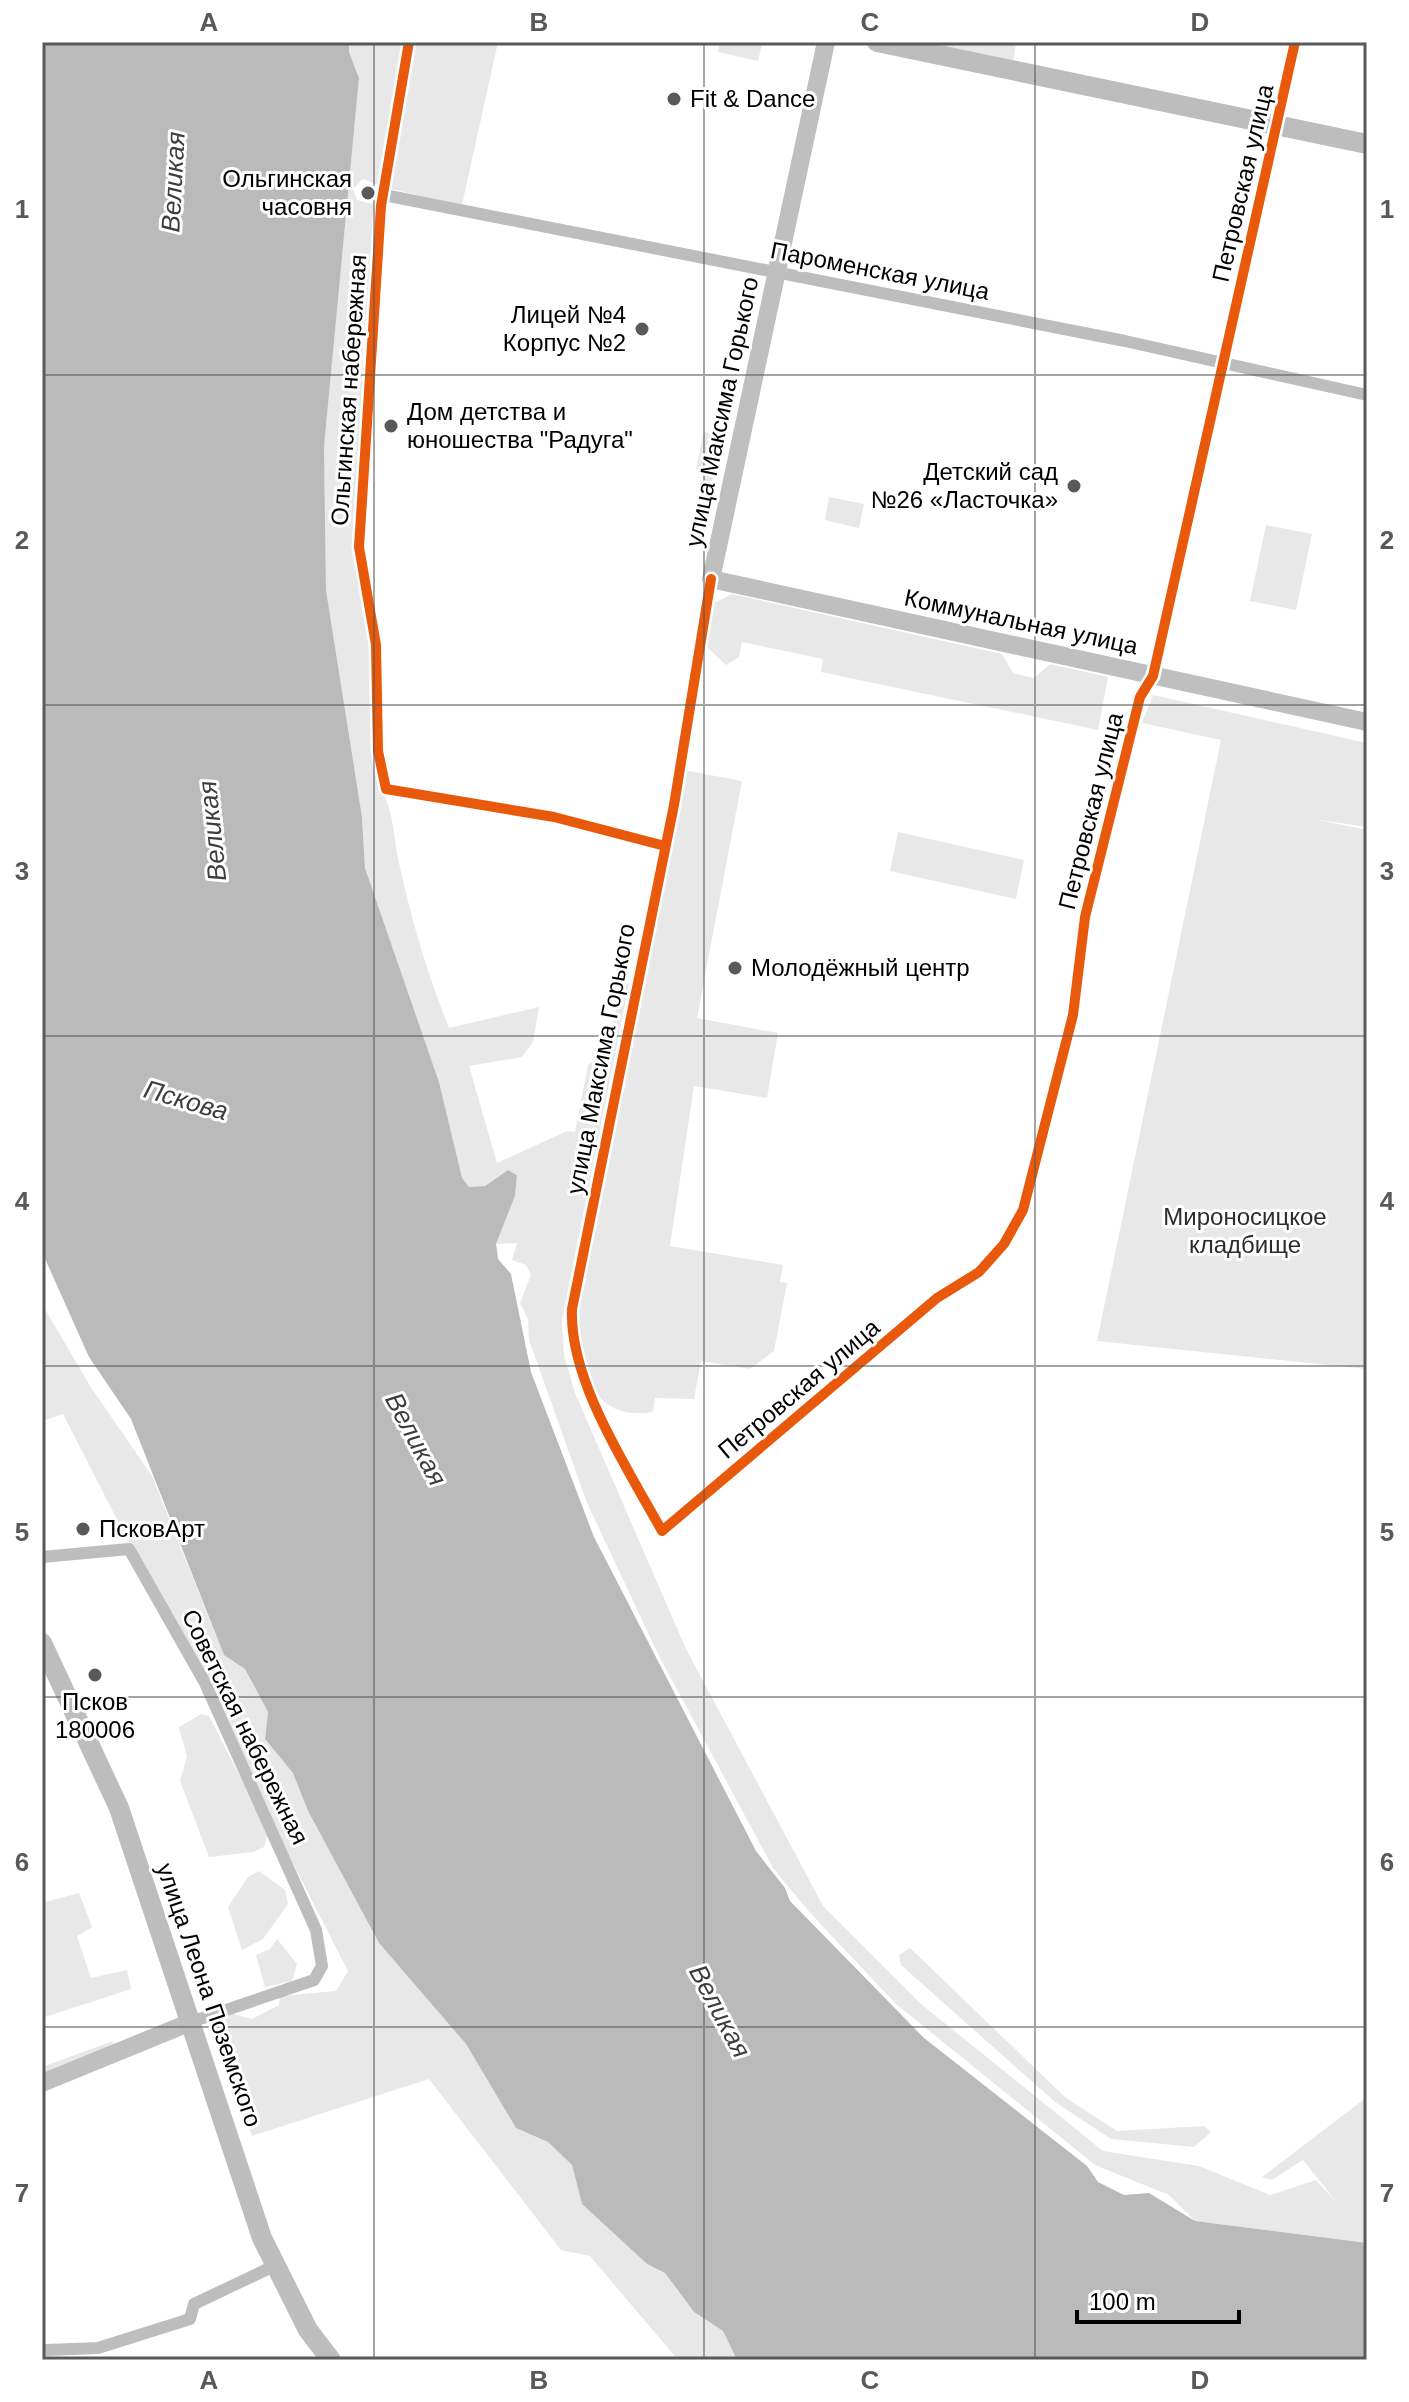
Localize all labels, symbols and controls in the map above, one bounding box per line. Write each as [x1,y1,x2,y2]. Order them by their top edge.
text: A [200,7,219,37]
text: B [530,7,548,37]
text: C [861,7,880,37]
text: D [1191,7,1209,37]
street label: Петровская улица [1207,81,1279,284]
place label: Fit & Dance [690,85,815,112]
marker: Fit & Dance [665,90,683,108]
water label: Великая [155,131,191,233]
place label: Ольгинская часовня [222,165,352,220]
marker: Ольгинская часовня [359,184,377,202]
text: 1 [15,194,29,224]
text: 1 [1380,194,1394,224]
street label: Пароменская улица [768,236,992,305]
street label: Ольгинская набережная [326,253,371,527]
street label: улица Максима Горького [680,274,763,549]
place label: Лицей №4 Корпус №2 [503,301,626,356]
marker: Лицей №4 Корпус №2 [633,320,651,338]
place label: Дом детства и юношества "Радуга" [407,398,633,453]
marker: Дом детства и юношества "Радуга" [382,417,400,435]
place label: Детский сад №26 «Ласточка» [871,458,1058,513]
marker: Детский сад №26 «Ласточка» [1065,477,1083,495]
text: 2 [15,525,29,555]
text: 2 [1380,525,1394,555]
street label: Коммунальная улица [902,584,1141,660]
street label: Петровская улица [1053,709,1128,912]
water label: Великая [192,779,232,883]
text: 3 [15,856,29,886]
text: 3 [1380,856,1394,886]
street label: улица Максима Горького [561,921,640,1197]
place label: Молодёжный центр [751,954,970,981]
marker: Молодёжный центр [726,959,744,977]
water label: Пскова [141,1074,231,1126]
text: 4 [15,1186,30,1216]
text: 4 [1380,1186,1395,1216]
park label: Мироносицкое кладбище [1163,1203,1327,1258]
street label: Петровская улица [713,1313,885,1464]
water label: Великая [379,1388,453,1491]
place label: ПсковАрт [99,1515,205,1542]
text: 5 [15,1517,29,1547]
text: 5 [1380,1517,1394,1547]
marker: ПсковАрт [74,1520,92,1538]
street label: Советская набережная [177,1605,314,1849]
marker: Псков 180006 [86,1666,104,1684]
place label: Псков 180006 [55,1688,135,1743]
text: 6 [15,1847,29,1877]
text: 6 [1380,1847,1394,1877]
street label: улица Леона Поземского [152,1860,267,2130]
water label: Великая [683,1960,757,2063]
text: 7 [15,2178,29,2208]
text: 7 [1380,2178,1394,2208]
scale bar [1077,2274,1239,2324]
text: 100 m [1089,2288,1156,2315]
text: A [200,2365,219,2395]
text: B [530,2365,548,2395]
text: C [861,2365,880,2395]
text: D [1191,2365,1209,2395]

